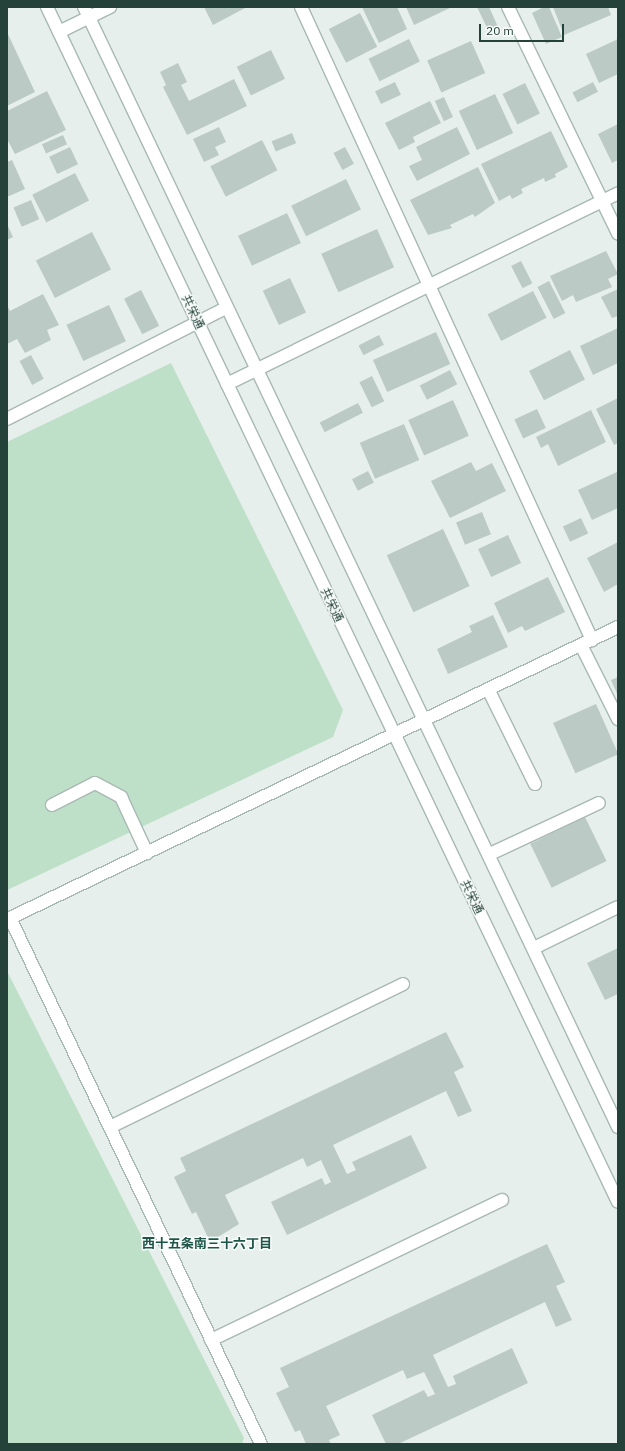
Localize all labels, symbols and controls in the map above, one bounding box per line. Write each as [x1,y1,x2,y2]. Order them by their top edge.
scale bar [481,16,566,42]
text: 20 m [486,23,514,38]
street label: 共栄通 [179,293,207,331]
street label: 共栄通 [318,586,346,624]
street label: 共栄通 [458,878,486,916]
district label: 西十五条南三十六丁目 [142,1236,272,1252]

